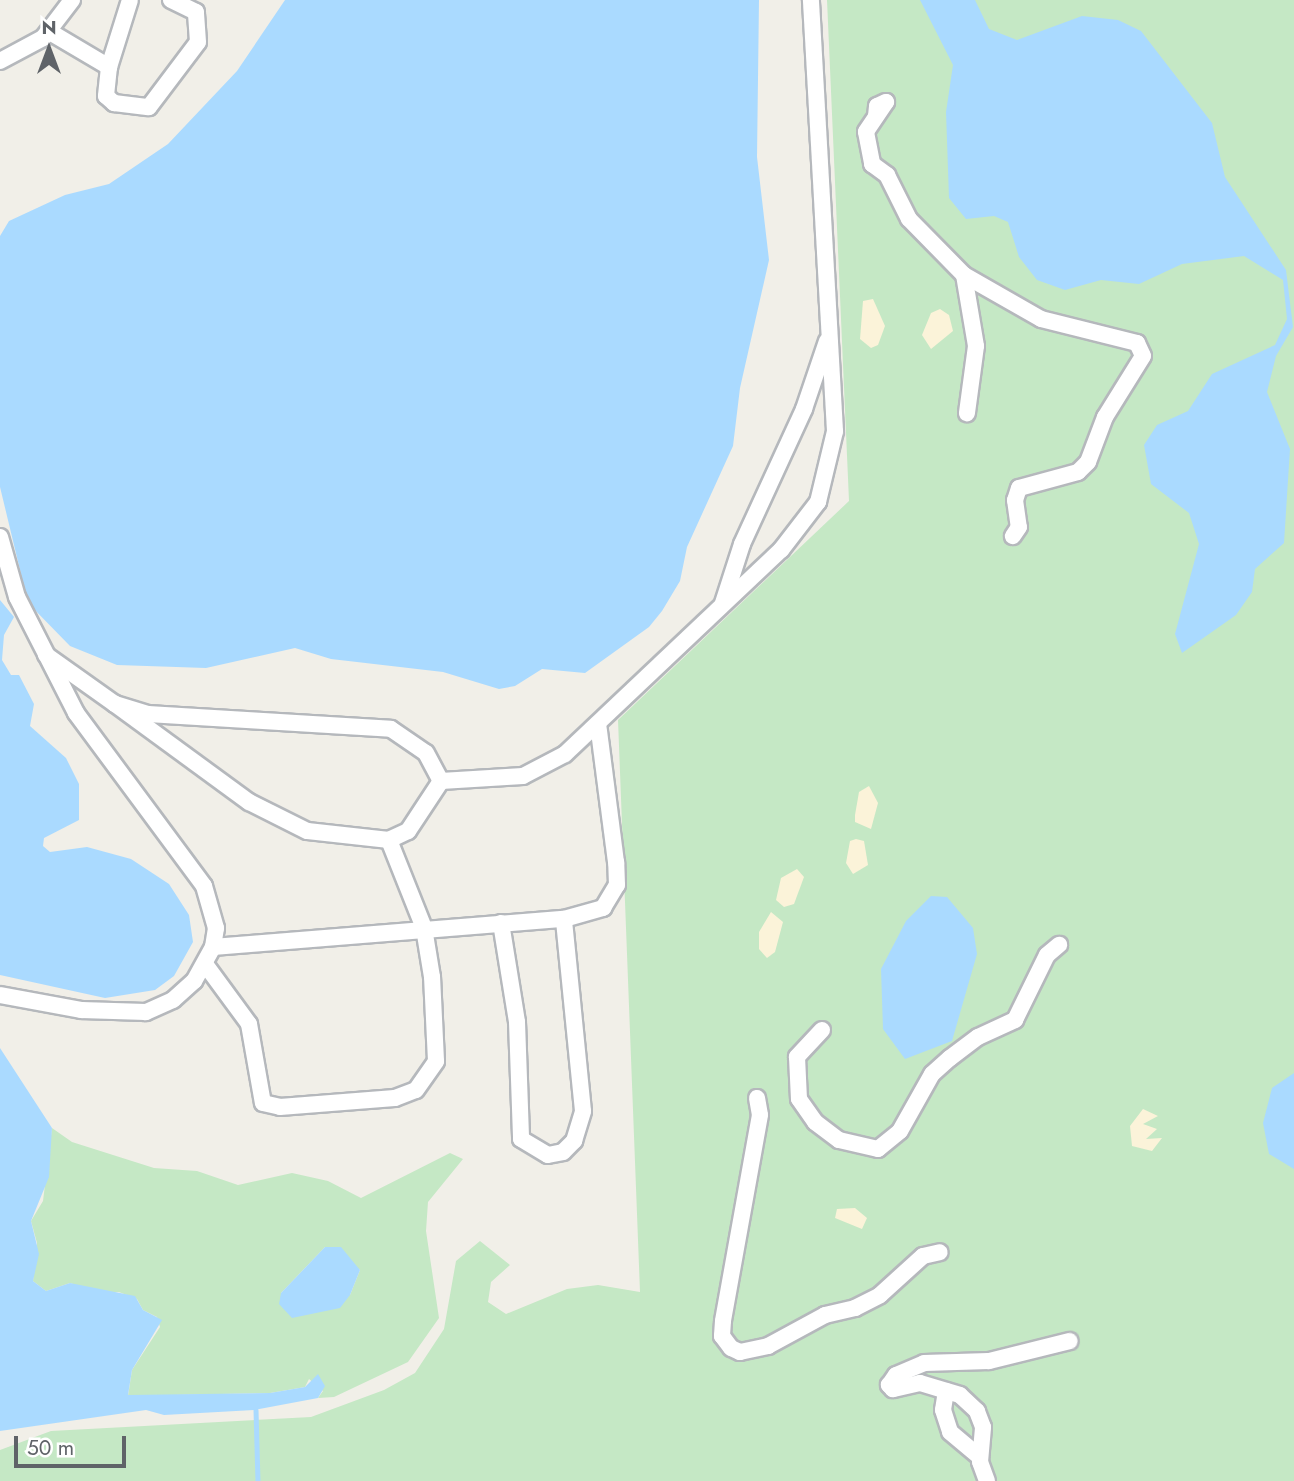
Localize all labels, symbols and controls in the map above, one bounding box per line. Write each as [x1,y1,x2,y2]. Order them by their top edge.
north arrow [14,14,84,84]
text: N [41,14,57,41]
scale bar [18,1422,130,1466]
text: 50 m [27,1433,74,1463]

